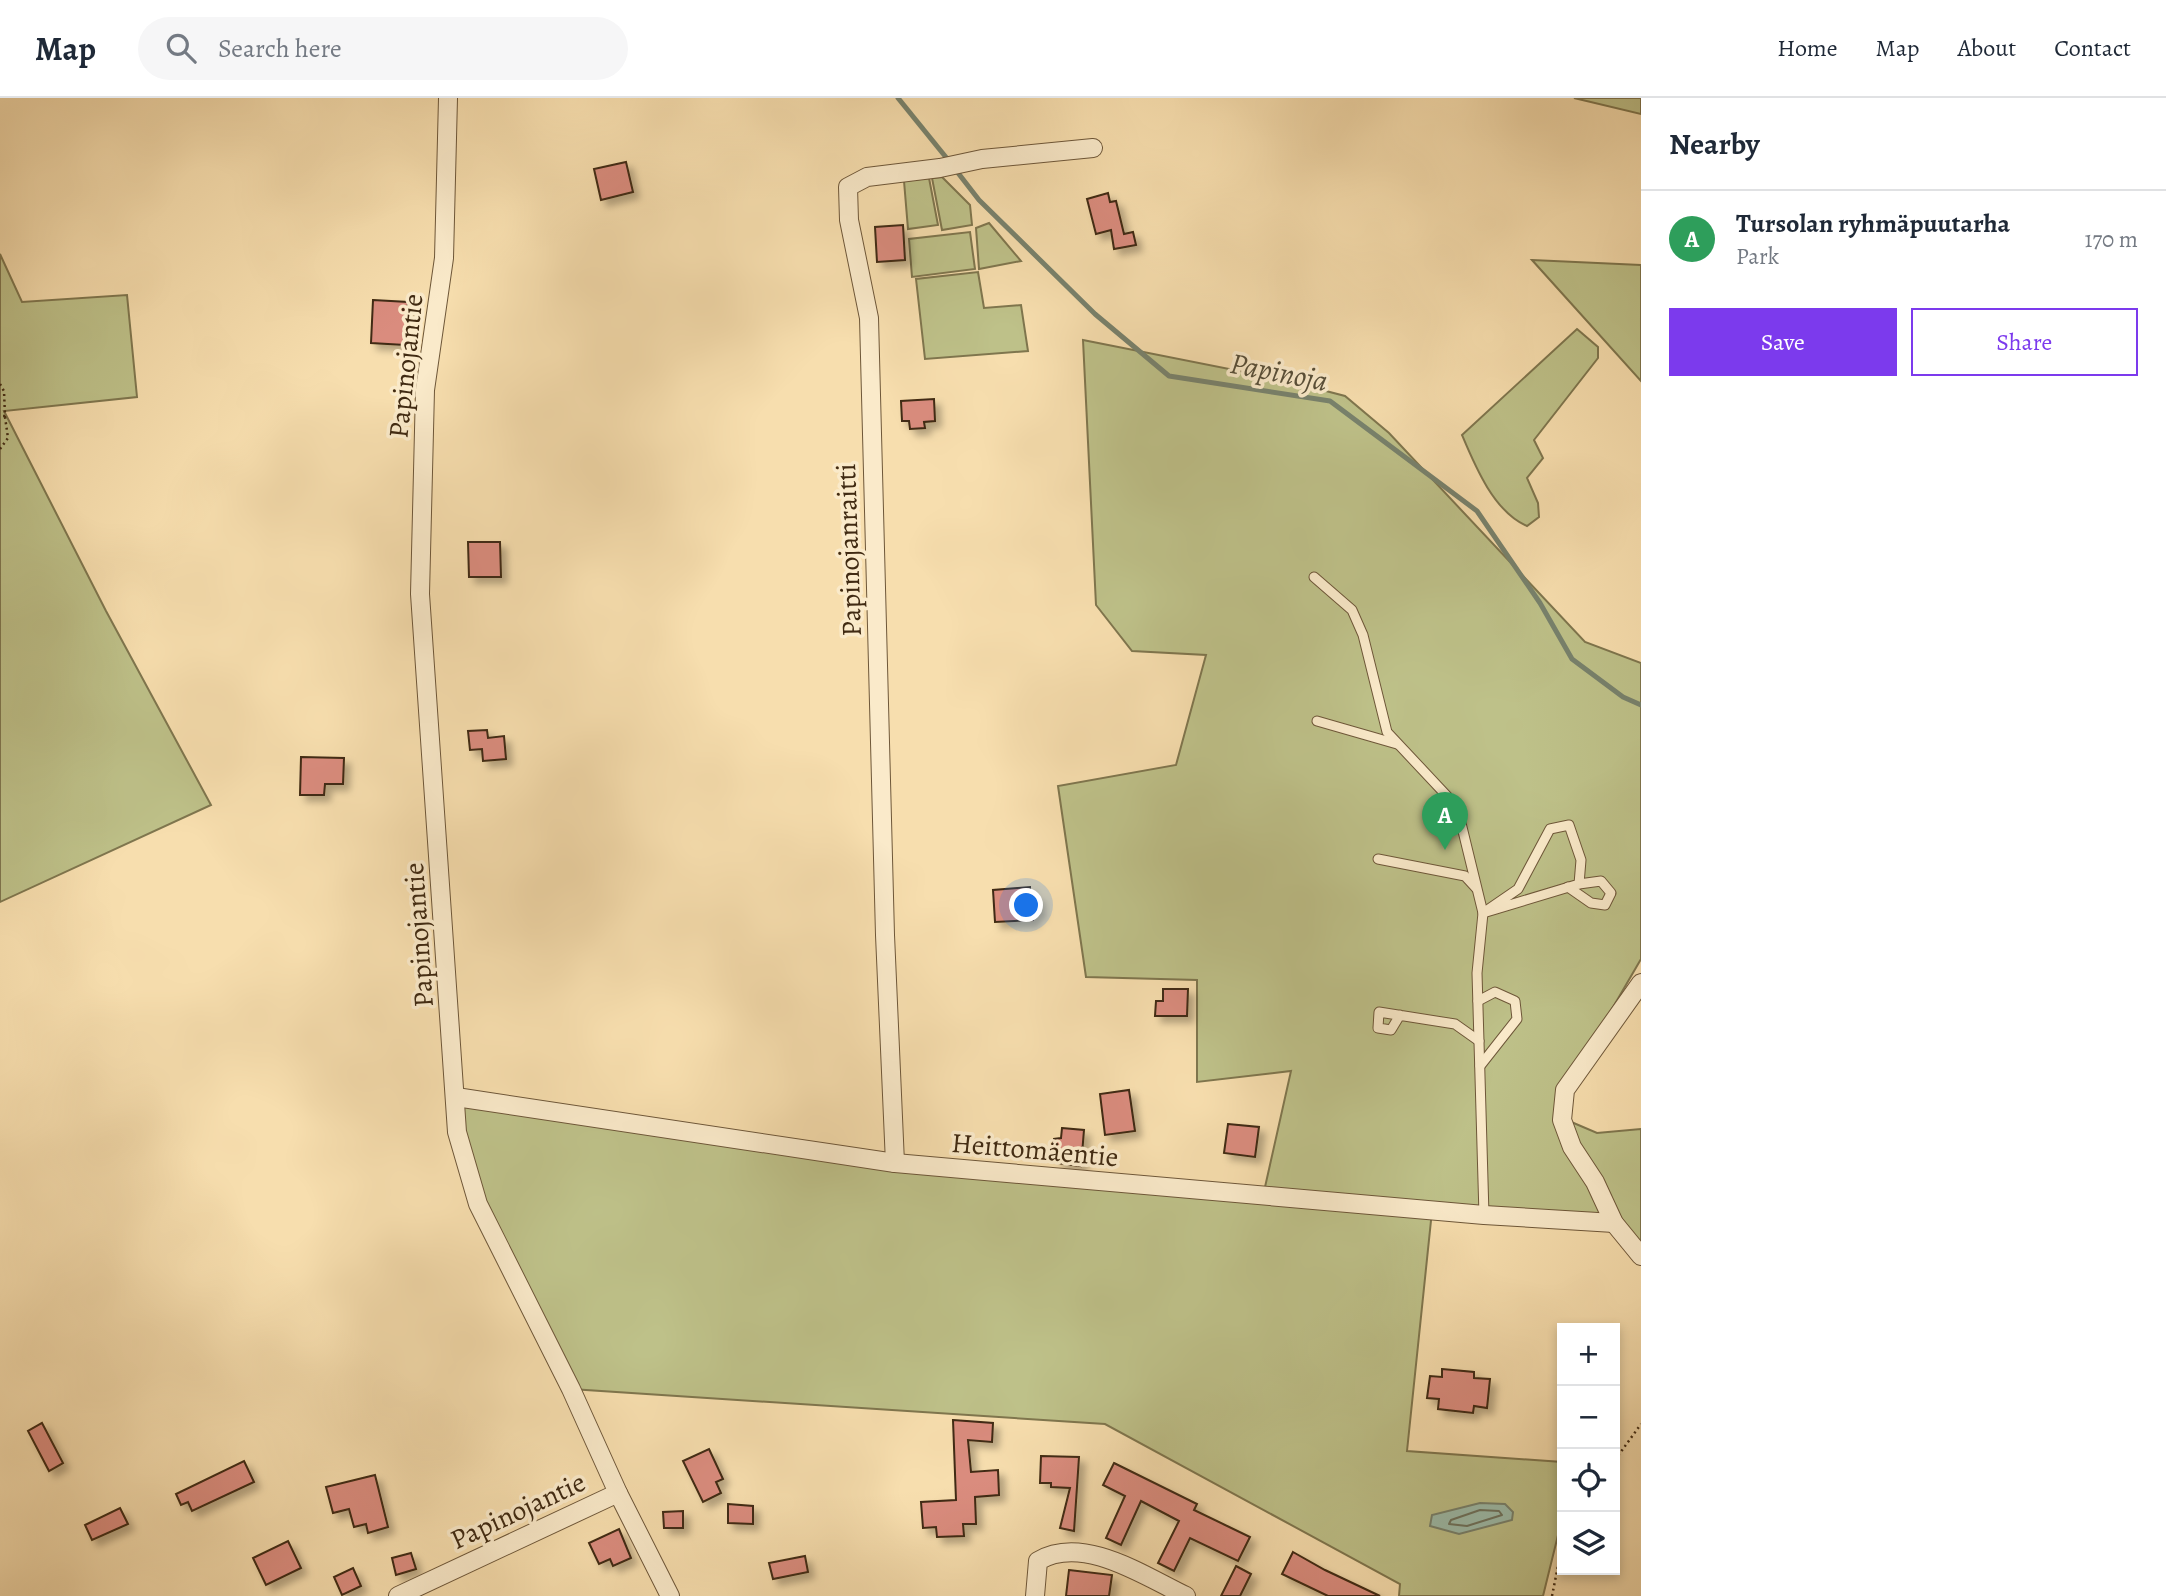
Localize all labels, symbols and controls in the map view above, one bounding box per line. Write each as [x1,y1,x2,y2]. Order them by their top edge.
search box [138,17,628,80]
text: Map [35,26,96,71]
icon: search [162,29,200,67]
text: Search here [218,31,342,66]
text: Home [1777,32,1838,64]
text: Map [1876,32,1920,64]
text: About [1958,32,2016,64]
text: Contact [2054,32,2131,64]
text: Nearby [1669,124,1760,164]
text: Tursolan ryhmäpuutarha [1736,206,2010,241]
text: A [1685,224,1699,255]
text: 170 m [2085,224,2138,255]
text: Park [1736,241,1779,272]
street label: Papinojantie [380,292,432,440]
button: Save [1669,308,1897,376]
button: Share [1911,308,2138,376]
water label: Papinoja [1227,343,1331,401]
street label: Papinojanraitti [827,463,871,637]
pin: A [1422,792,1468,850]
street label: Papinojantie [395,861,443,1009]
your location [1009,888,1043,922]
street label: Heittomäentie [950,1124,1120,1176]
map controls [1557,1323,1620,1575]
button: + [1557,1323,1620,1386]
button: − [1557,1386,1620,1449]
button: locate [1557,1449,1620,1512]
street label: Papinojantie [444,1463,592,1559]
button: layers [1557,1512,1620,1575]

